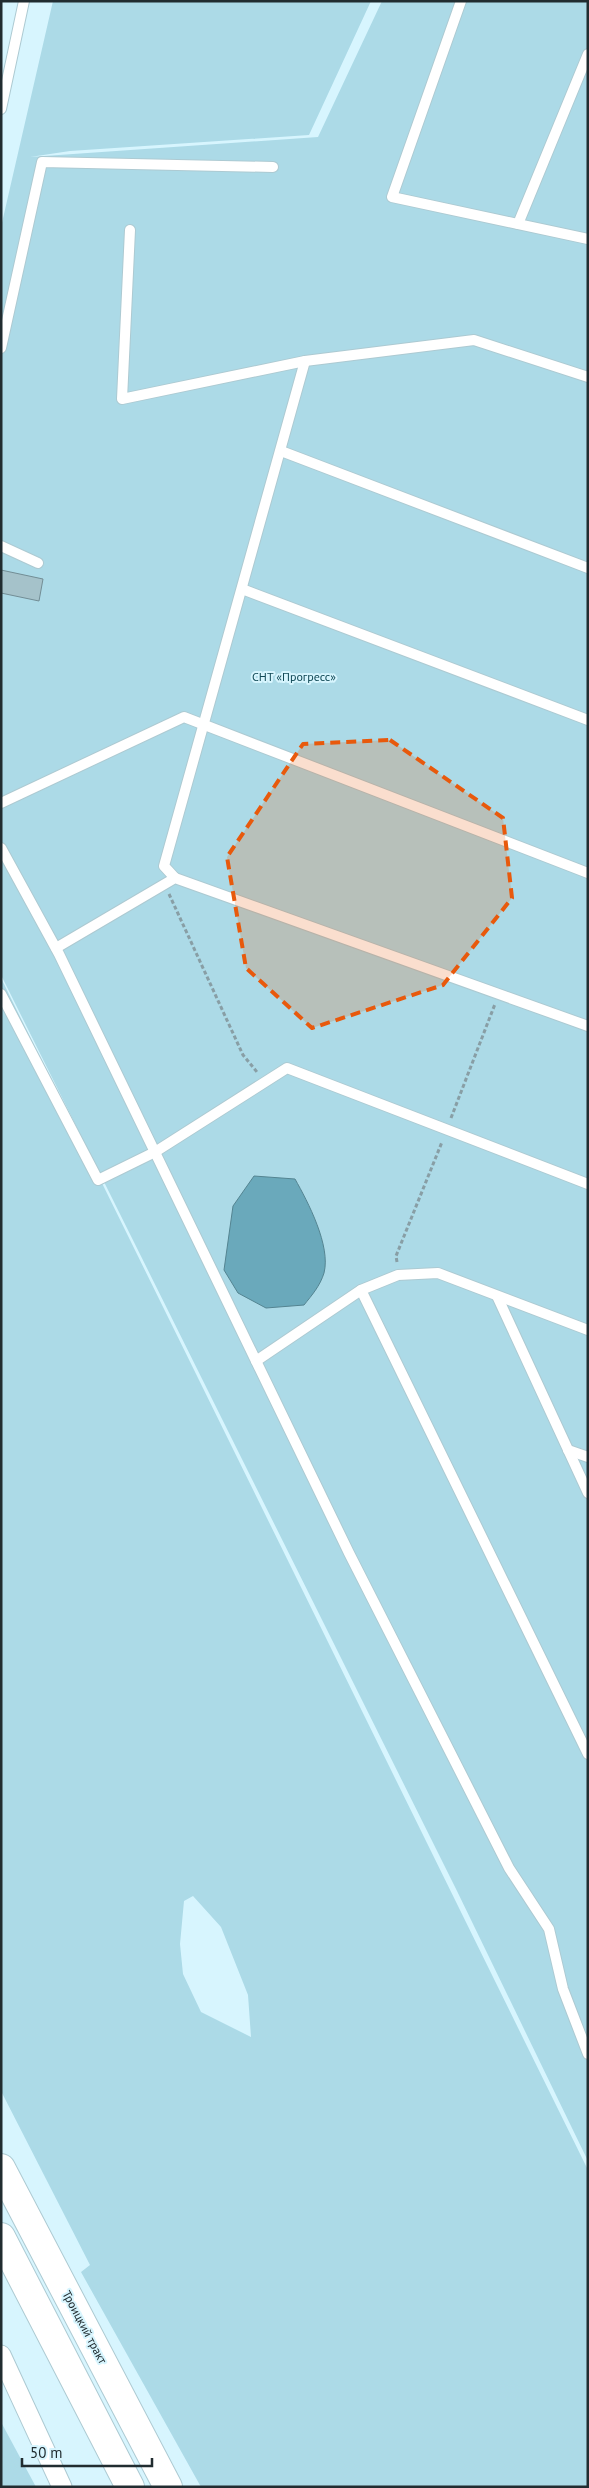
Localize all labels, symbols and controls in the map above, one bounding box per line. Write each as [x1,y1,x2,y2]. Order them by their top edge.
park label: СНТ «Прогресс» [252,669,336,684]
street label: Троицкий тракт [59,2288,111,2366]
scale bar [22,2436,152,2468]
text: 50 m [30,2443,63,2462]

